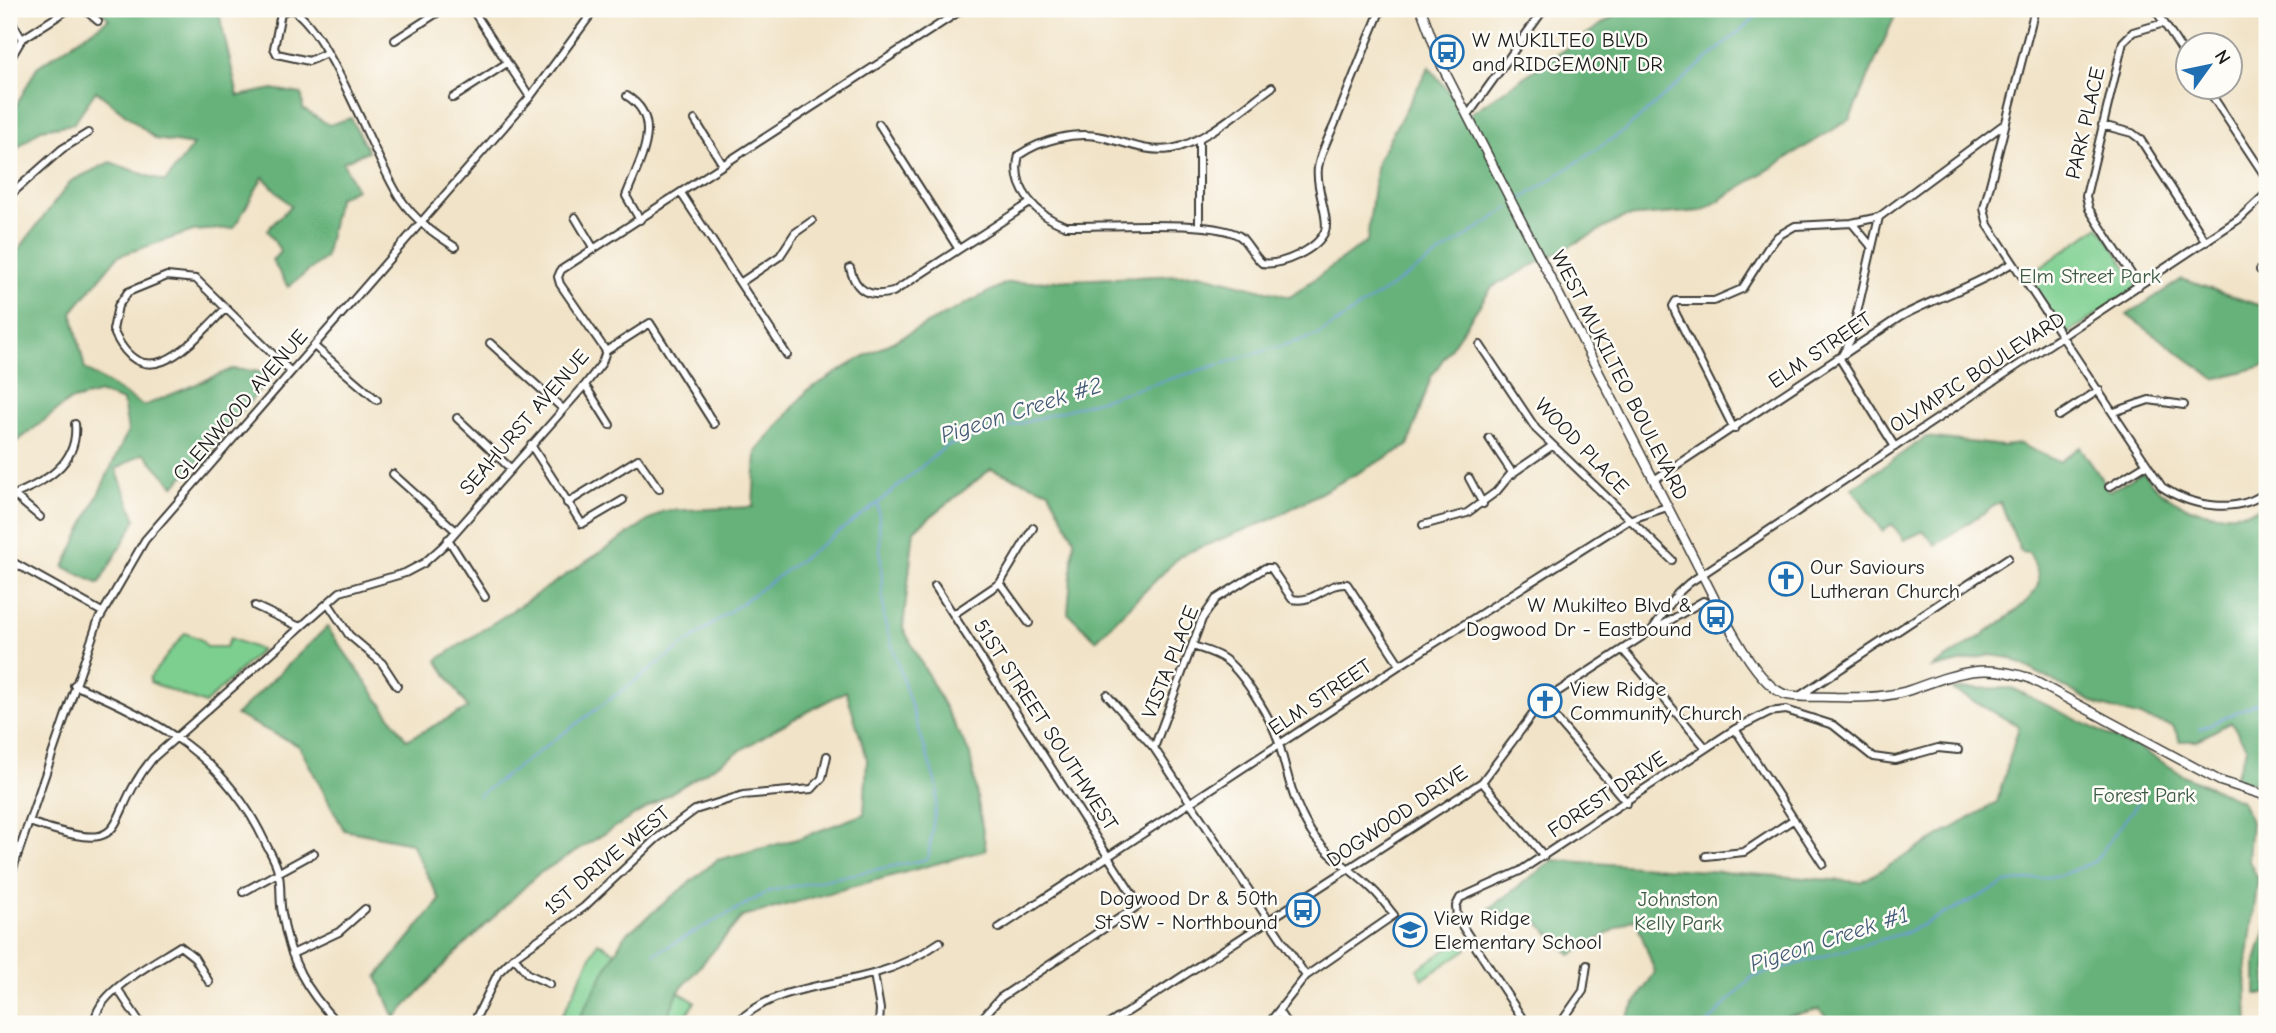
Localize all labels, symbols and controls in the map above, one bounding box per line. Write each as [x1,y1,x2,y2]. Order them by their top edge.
place label: W MUKILTEO BLVD and RIDGEMONT DR [1472,28,1663,76]
north arrow [2174,32,2244,102]
bus stop icon: W MUKILTEO BLVD and RIDGEMONT DR [1428,33,1466,71]
text: N [2210,46,2235,68]
street label: PARK PLACE [2060,65,2110,181]
street label: WEST MUKILTEO BOULEVARD [1546,246,1694,504]
park label: Elm Street Park [2019,264,2161,288]
street label: OLYMPIC BOULEVARD [1885,306,2069,438]
street label: ELM STREET [1764,307,1876,393]
street label: GLENWOOD AVENUE [168,324,312,486]
street label: SEAHURST AVENUE [454,345,594,499]
water label: Pigeon Creek #2 [937,371,1105,449]
street label: WOOD PLACE [1530,393,1634,499]
place label: Our Saviours Lutheran Church [1810,555,1960,603]
church icon: Our Saviours Lutheran Church [1767,560,1805,598]
place label: W Mukilteo Blvd & Dogwood Dr - Eastbound [1466,593,1692,641]
bus stop icon: W Mukilteo Blvd & Dogwood Dr - Eastbound [1697,598,1735,636]
street label: VISTA PLACE [1137,602,1203,722]
street label: 51ST STREET SOUTHWEST [969,615,1123,835]
street label: ELM STREET [1264,654,1376,740]
place label: View Ridge Community Church [1570,677,1742,725]
church icon: View Ridge Community Church [1526,682,1564,720]
street label: FOREST DRIVE [1543,746,1671,842]
street label: DOGWOOD DRIVE [1322,760,1472,872]
park label: Forest Park [2093,783,2195,807]
street label: 1ST DRIVE WEST [539,801,675,919]
place label: Dogwood Dr & 50th St SW - Northbound [1095,886,1278,934]
park label: Johnston Kelly Park [1634,887,1722,935]
bus stop icon: Dogwood Dr & 50th St SW - Northbound [1284,891,1322,929]
water label: Pigeon Creek #1 [1746,901,1912,977]
place label: View Ridge Elementary School [1434,906,1602,954]
school or university icon: View Ridge Elementary School [1391,911,1429,949]

